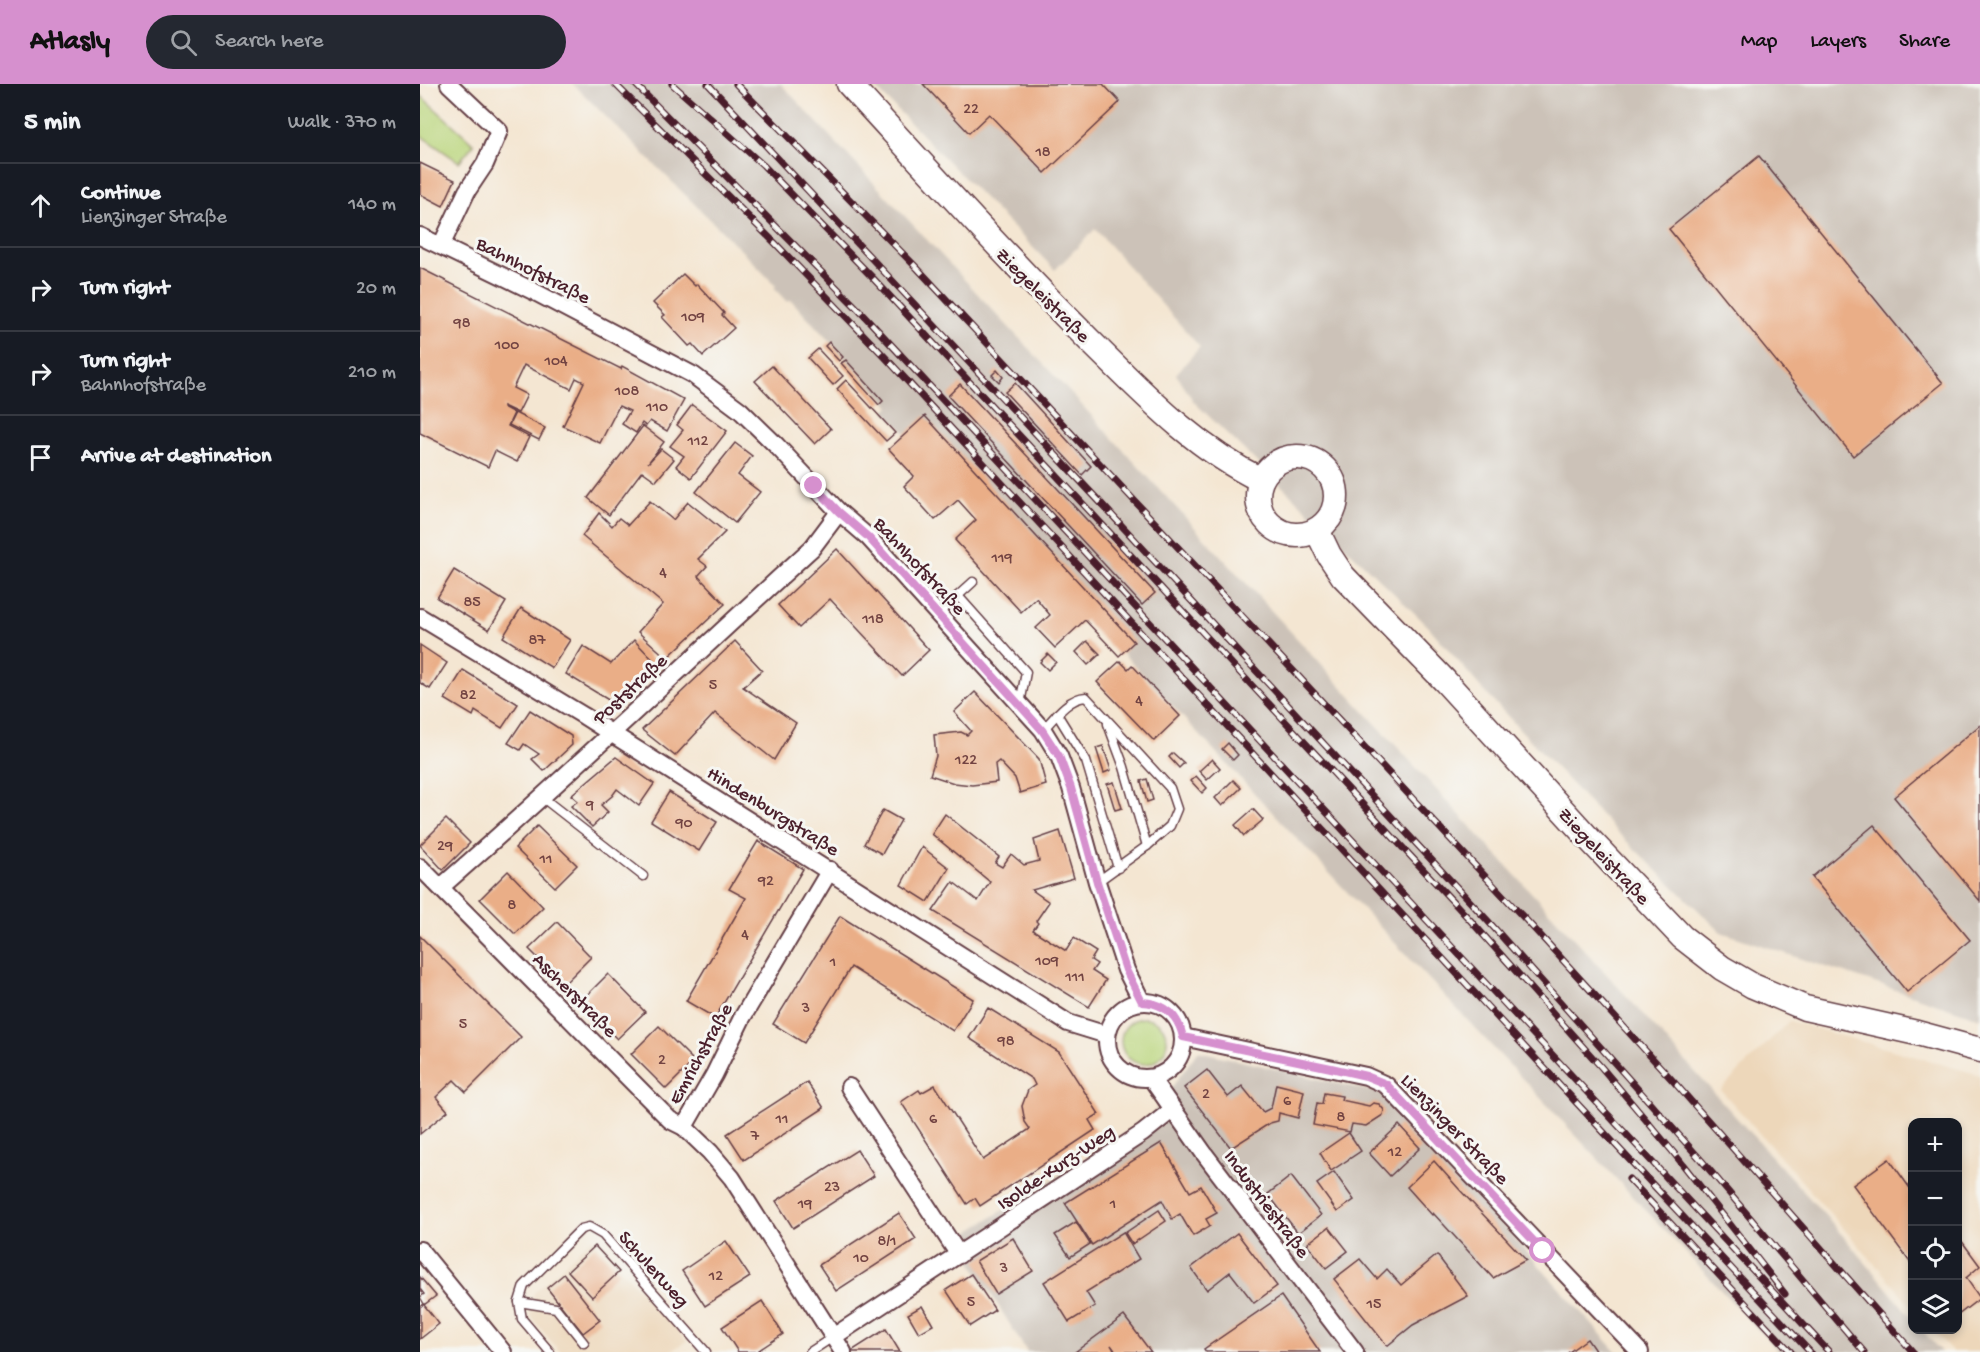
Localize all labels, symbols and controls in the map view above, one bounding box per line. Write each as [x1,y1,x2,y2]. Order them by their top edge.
search box [146,15,566,69]
text: Atlasly [30,26,110,59]
icon: search [167,26,200,59]
text: Search here [215,29,323,55]
text: Map [1741,30,1777,55]
text: Layers [1810,30,1866,55]
text: Share [1899,30,1950,55]
house number: 22 [963,101,979,120]
text: 5 min [24,108,80,139]
text: Walk · 370 m [288,112,396,135]
house number: 18 [1034,144,1051,163]
text: Continue [81,181,161,207]
icon: ahead [24,189,57,222]
text: 140 m [348,194,396,217]
text: Lienzinger Straße [81,207,227,230]
street label: Bahnhofstraße [471,233,594,311]
street label: Ziegeleistraße [989,244,1094,349]
icon: right [24,273,57,306]
text: Turn right [81,276,169,302]
text: 20 m [356,278,396,301]
house number: 109 [680,309,705,328]
house number: 98 [453,315,471,334]
house number: 100 [494,337,519,356]
text: Turn right [81,349,169,375]
house number: 104 [543,353,568,372]
icon: right [24,357,57,390]
text: 210 m [348,362,396,385]
text: Bahnhofstraße [81,375,206,398]
house number: 108 [614,383,639,402]
house number: 110 [645,399,668,418]
house number: 112 [687,433,709,452]
icon: arrive [24,441,57,474]
text: Arrive at destination [81,444,271,470]
route end [800,472,826,498]
street label: Bahnhofstraße [867,513,970,621]
house number: 119 [991,550,1012,569]
house number: 4 [659,565,667,584]
house number: 85 [463,594,481,613]
house number: 118 [861,611,884,630]
house number: 87 [528,632,546,651]
street label: Poststraße [589,650,674,731]
house number: 5 [709,677,717,696]
house number: 82 [460,687,476,706]
house number: 4 [1135,693,1143,712]
house number: 122 [954,752,977,771]
street label: Hindenburgstraße [702,763,843,863]
house number: 9 [585,797,594,816]
street label: Ziegeleistraße [1552,804,1654,911]
house number: 90 [674,815,693,834]
house number: 29 [437,838,453,857]
house number: 11 [539,851,552,870]
house number: 92 [757,873,774,892]
house number: 8 [508,897,517,916]
house number: 4 [741,927,749,946]
street label: Ascherstraße [526,949,621,1044]
house number: 109 [1034,953,1059,972]
house number: 1 [829,954,836,973]
house number: 111 [1064,969,1085,988]
street label: Emrichstraße [665,1000,740,1109]
house number: 3 [801,1000,810,1019]
house number: 5 [459,1016,467,1035]
house number: 98 [997,1033,1015,1052]
house number: 2 [658,1052,666,1071]
street label: Lienzinger Straße [1395,1070,1513,1191]
house number: 2 [1202,1086,1210,1105]
house number: 6 [1283,1093,1292,1112]
house number: 8 [1337,1109,1346,1128]
house number: 11 [775,1111,788,1130]
house number: 6 [929,1111,938,1130]
map controls [1908,1118,1962,1334]
button: + [1908,1118,1962,1172]
street label: Isolde-Kurz-Weg [994,1121,1120,1217]
house number: 7 [750,1128,760,1147]
house number: 12 [1387,1144,1402,1163]
street label: Industriestraße [1217,1147,1314,1264]
button: − [1908,1172,1962,1226]
house number: 23 [824,1179,840,1198]
house number: 19 [797,1196,812,1215]
house number: 1 [1109,1196,1116,1215]
button: locate [1908,1226,1962,1280]
street label: Schulerweg [612,1227,693,1313]
house number: 8/1 [877,1233,897,1252]
route start [1529,1237,1555,1263]
house number: 10 [852,1250,869,1269]
house number: 3 [999,1260,1008,1279]
house number: 12 [708,1268,723,1287]
button: layers [1908,1280,1962,1334]
house number: 5 [967,1294,975,1313]
house number: 15 [1366,1296,1381,1315]

